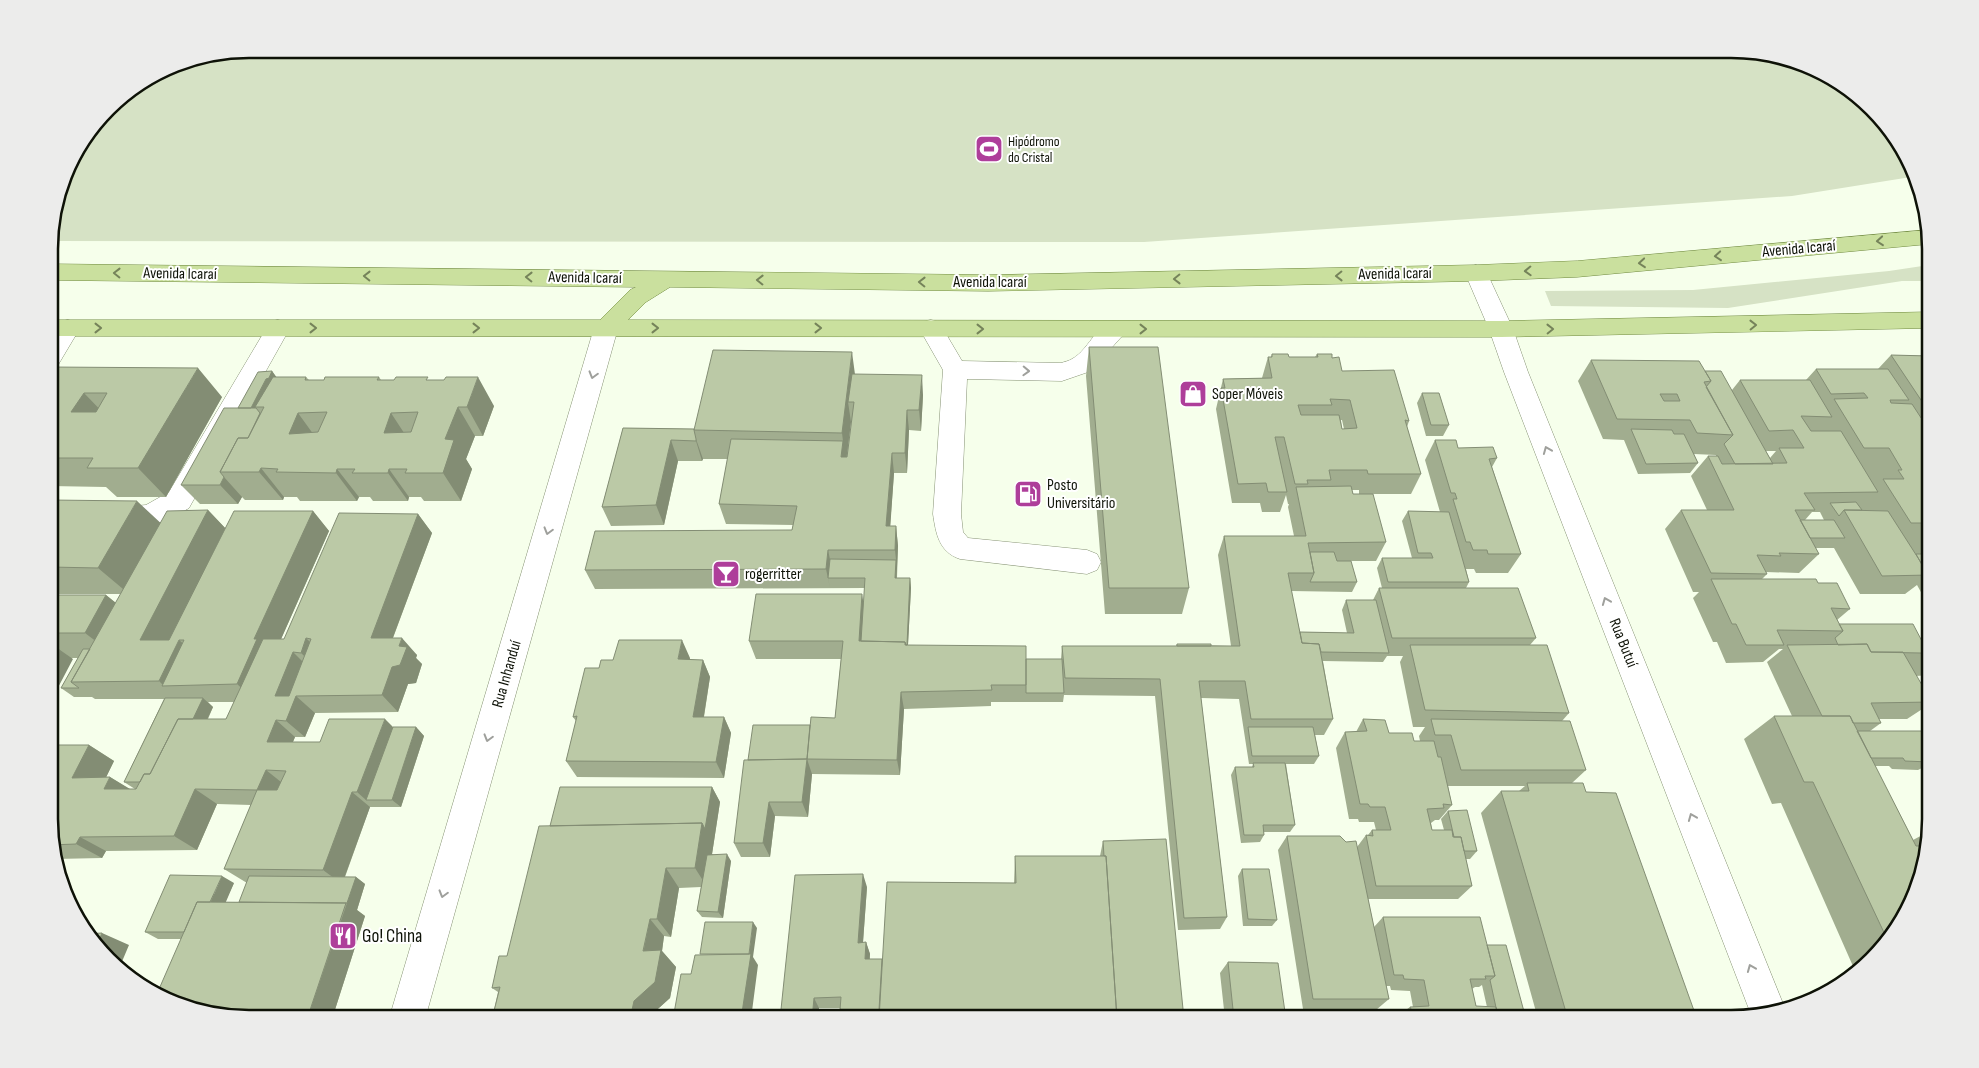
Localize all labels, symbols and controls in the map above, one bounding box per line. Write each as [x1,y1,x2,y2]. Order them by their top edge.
place label: Hipódromo do Cristal [1008,133,1060,166]
sports icon: Hipódromo do Cristal [974,134,1004,164]
street label: Avenida Icaraí [1761,236,1836,262]
one-way arrow [1876,236,1884,247]
one-way arrow [1714,250,1722,261]
one-way arrow [1637,257,1645,268]
street label: Avenida Icaraí [142,264,217,284]
street label: Avenida Icaraí [1357,264,1432,284]
one-way arrow [1524,265,1532,276]
one-way arrow [113,268,120,278]
street label: Avenida Icaraí [547,268,622,288]
one-way arrow [1335,270,1343,281]
one-way arrow [363,271,370,281]
one-way arrow [525,272,533,282]
street label: Avenida Icaraí [952,273,1027,292]
one-way arrow [1173,274,1180,284]
one-way arrow [755,275,763,285]
one-way arrow [918,277,926,287]
one-way arrow [1749,320,1757,330]
one-way arrow [94,323,102,333]
one-way arrow [310,323,317,333]
one-way arrow [472,323,480,333]
one-way arrow [652,323,659,333]
one-way arrow [814,323,822,333]
one-way arrow [1546,323,1554,334]
one-way arrow [976,324,984,334]
one-way arrow [1139,324,1147,334]
one-way arrow [1022,366,1030,377]
one-way arrow [588,370,598,379]
shop icon: Soper Móveis [1178,379,1208,409]
place label: Soper Móveis [1212,385,1283,404]
one-way arrow [1542,446,1553,455]
place label: Posto Universitário [1047,476,1115,513]
fuel station icon: Posto Universitário [1013,479,1043,509]
one-way arrow [543,527,553,535]
bar icon: rogerritter [711,559,741,589]
place label: rogerritter [745,565,802,584]
one-way arrow [1602,597,1612,606]
street label: Rua Butuí [1605,616,1641,670]
street label: Rua Inhanduí [488,638,526,710]
one-way arrow [484,733,494,741]
one-way arrow [1687,813,1698,822]
one-way arrow [439,889,449,897]
restaurant icon: Go! China [328,921,358,951]
place label: Go! China [362,925,422,948]
one-way arrow [1747,965,1757,973]

